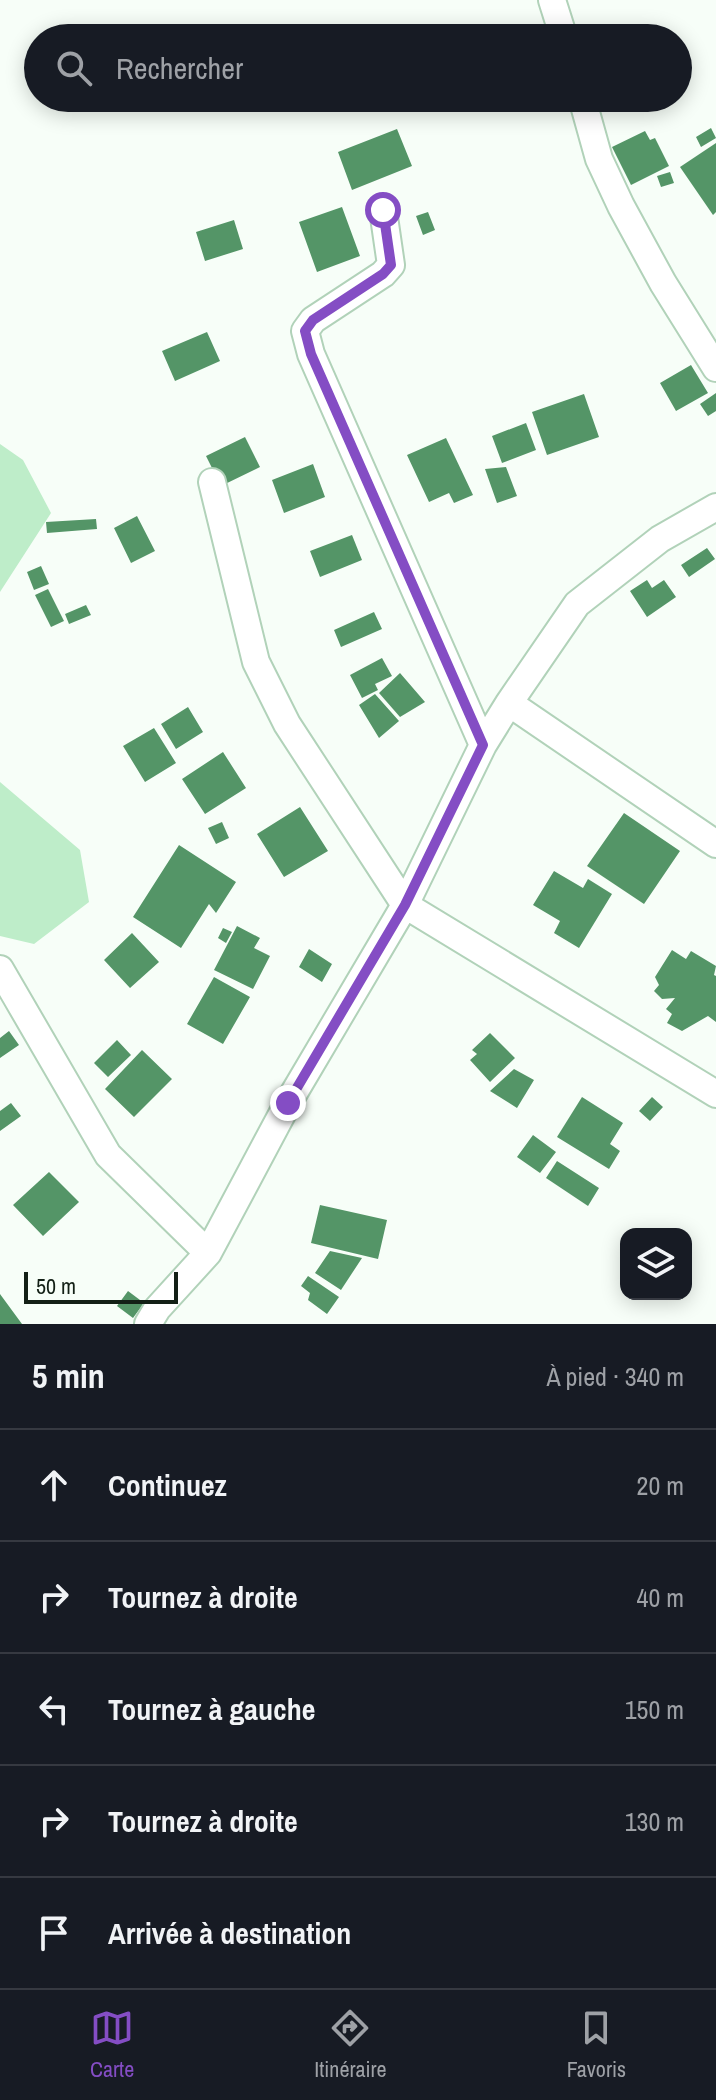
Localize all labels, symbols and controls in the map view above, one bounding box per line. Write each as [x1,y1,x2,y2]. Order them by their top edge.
search box [24,24,692,112]
icon: search [52,46,96,90]
text: Rechercher [116,48,243,88]
route start [365,192,401,228]
route end [270,1085,306,1121]
map controls [620,1228,692,1300]
button: layers [620,1228,692,1300]
scale bar [24,1268,178,1304]
text: 50 m [36,1271,76,1301]
text: 5 min [32,1353,105,1399]
text: À pied · 340 m [546,1359,684,1394]
icon: ahead [32,1463,76,1507]
text: Continuez [108,1465,227,1505]
text: 20 m [637,1468,684,1503]
icon: right [32,1575,76,1619]
text: Tournez à droite [108,1577,298,1617]
text: 40 m [637,1580,684,1615]
icon: left [32,1687,76,1731]
text: Tournez à gauche [108,1689,315,1729]
text: 150 m [625,1692,684,1727]
icon: right [32,1799,76,1843]
text: Tournez à droite [108,1801,298,1841]
text: 130 m [625,1804,684,1839]
icon: arrive [32,1911,76,1955]
text: Arrivée à destination [108,1913,351,1953]
tab: Carte [90,2006,134,2084]
tab: Itinéraire [314,2006,387,2084]
tab: Favoris [567,2006,626,2084]

